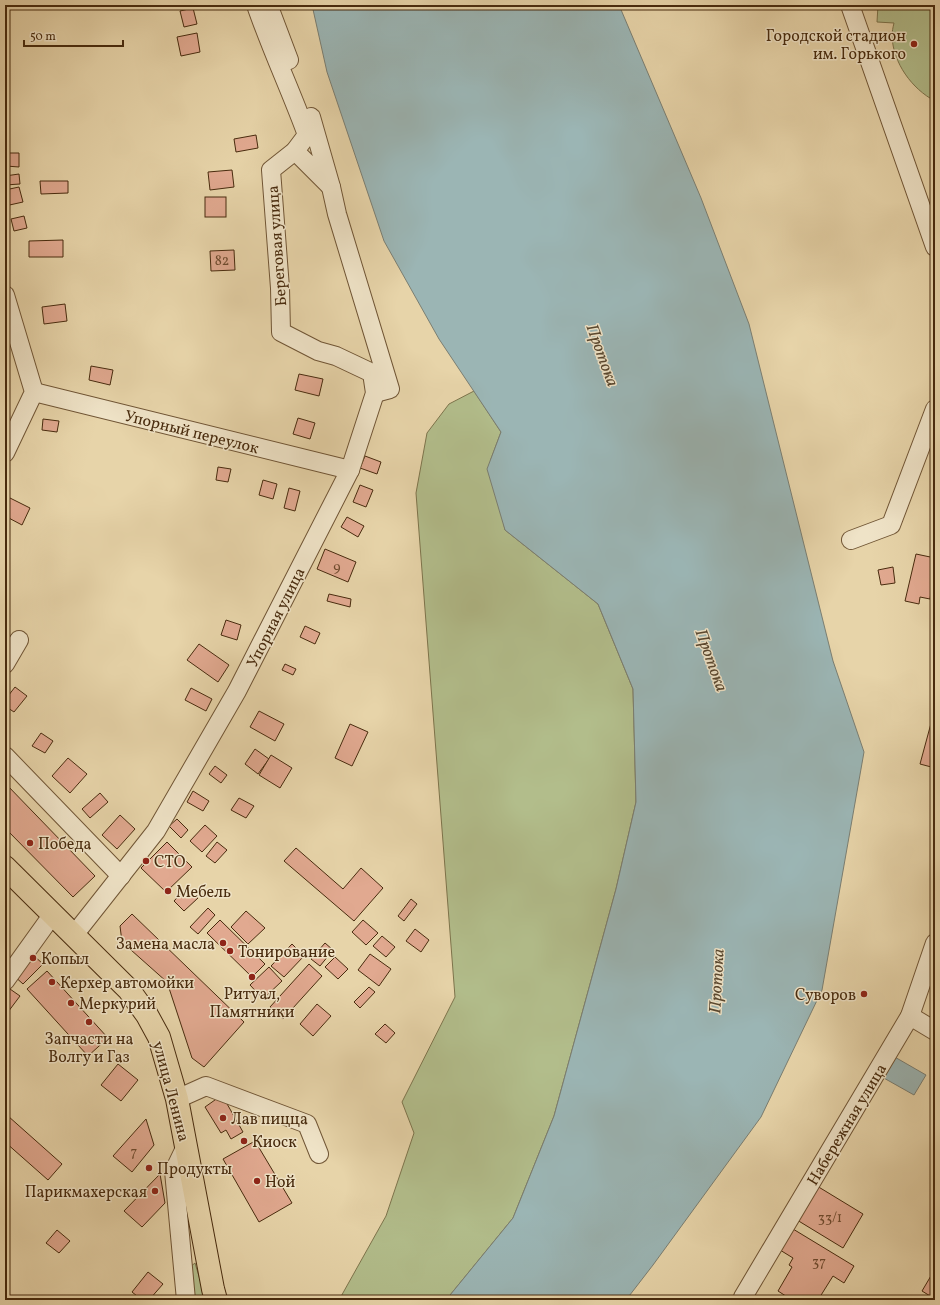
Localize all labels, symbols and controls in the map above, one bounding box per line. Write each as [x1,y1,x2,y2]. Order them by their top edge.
scale bar [24,22,123,48]
place label: Городской cтадион им. Горького [766,26,906,66]
text: 50 m [30,29,56,45]
marker: Городской cтадион им. Горького [909,39,919,49]
street label: Береговая улица [263,185,293,307]
house number: 82 [215,252,229,271]
water label: Протока [580,321,623,390]
street label: Упорный переулок [122,406,261,460]
house number: 9 [333,558,341,577]
street label: Упорная улица [242,564,311,672]
water label: Протока [689,626,732,695]
place label: Победа [38,834,91,856]
marker: Победа [25,838,35,848]
place label: СТО [154,852,186,874]
marker: СТО [141,856,151,866]
place label: Мебель [176,882,231,904]
marker: Мебель [163,886,173,896]
place label: Замена масла [116,934,215,956]
marker: Замена масла [218,938,228,948]
place label: Тонирование [238,942,335,964]
marker: Тонирование [225,946,235,956]
water label: Протока [704,948,731,1014]
place label: Копыл [41,949,89,971]
marker: Копыл [28,953,38,963]
marker: Ритуал, Памятники [247,972,257,982]
place label: Керхер автомойки [60,973,194,995]
marker: Керхер автомойки [47,977,57,987]
place label: Ритуал, Памятники [210,984,295,1024]
place label: Суворов [795,985,856,1007]
marker: Суворов [859,989,869,999]
place label: Меркурий [79,994,156,1016]
marker: Меркурий [66,998,76,1008]
marker: Запчасти на Волгу и Газ [84,1017,94,1027]
place label: Запчасти на Волгу и Газ [45,1029,133,1069]
street label: улица Ленина [146,1039,194,1144]
street label: Набережная улица [803,1060,893,1190]
place label: Лав пицца [231,1109,308,1131]
marker: Лав пицца [218,1113,228,1123]
place label: Киоск [252,1132,297,1154]
marker: Киоск [239,1136,249,1146]
house number: 7 [131,1143,138,1162]
place label: Продукты [157,1159,232,1181]
marker: Продукты [144,1163,154,1173]
place label: Ной [265,1172,296,1194]
marker: Ной [252,1176,262,1186]
place label: Парикмахерская [25,1182,147,1204]
marker: Парикмахерская [150,1186,160,1196]
house number: 33/1 [818,1209,842,1228]
house number: 37 [812,1253,826,1272]

